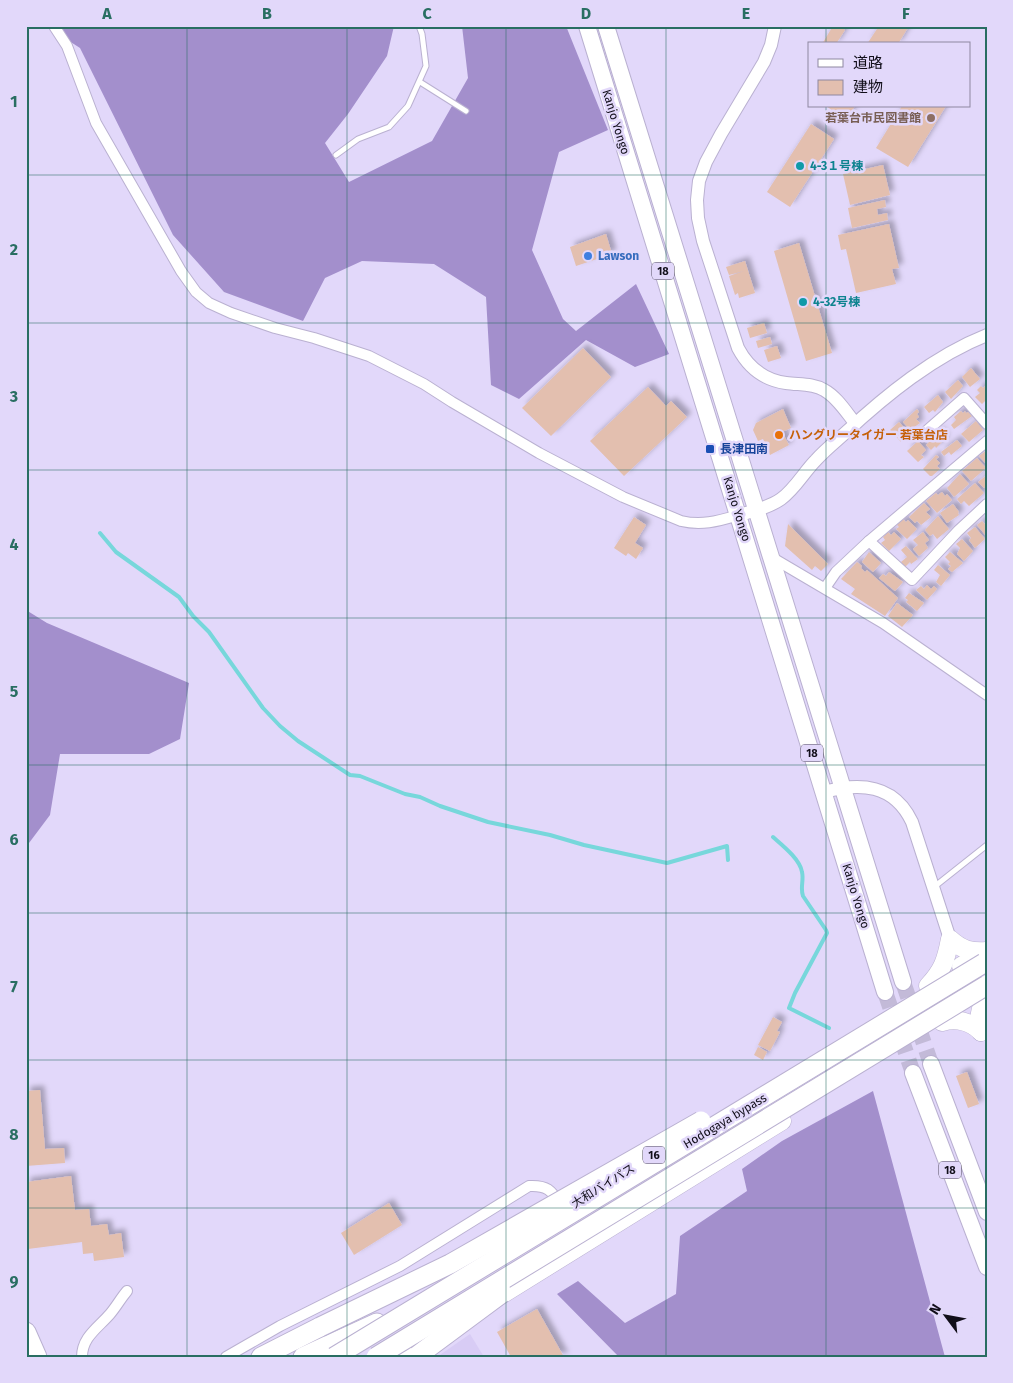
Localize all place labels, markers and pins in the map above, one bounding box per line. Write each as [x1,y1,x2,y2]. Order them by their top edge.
place label: 若葉台市民図書館 [825,111,921,125]
marker: 若葉台市民図書館 [925,112,937,124]
place label: 4-3１号棟 [810,159,863,173]
marker: 4-3１号棟 [794,160,806,172]
place label: Lawson [598,249,639,263]
marker: Lawson [582,250,594,262]
place label: 4-32号棟 [813,295,860,309]
marker: 4-32号棟 [797,296,809,308]
place label: ハングリータイガー 若葉台店 [789,428,948,442]
marker: ハングリータイガー 若葉台店 [773,429,785,441]
place label: 長津田南 [720,442,768,456]
marker: 長津田南 [704,443,716,455]

